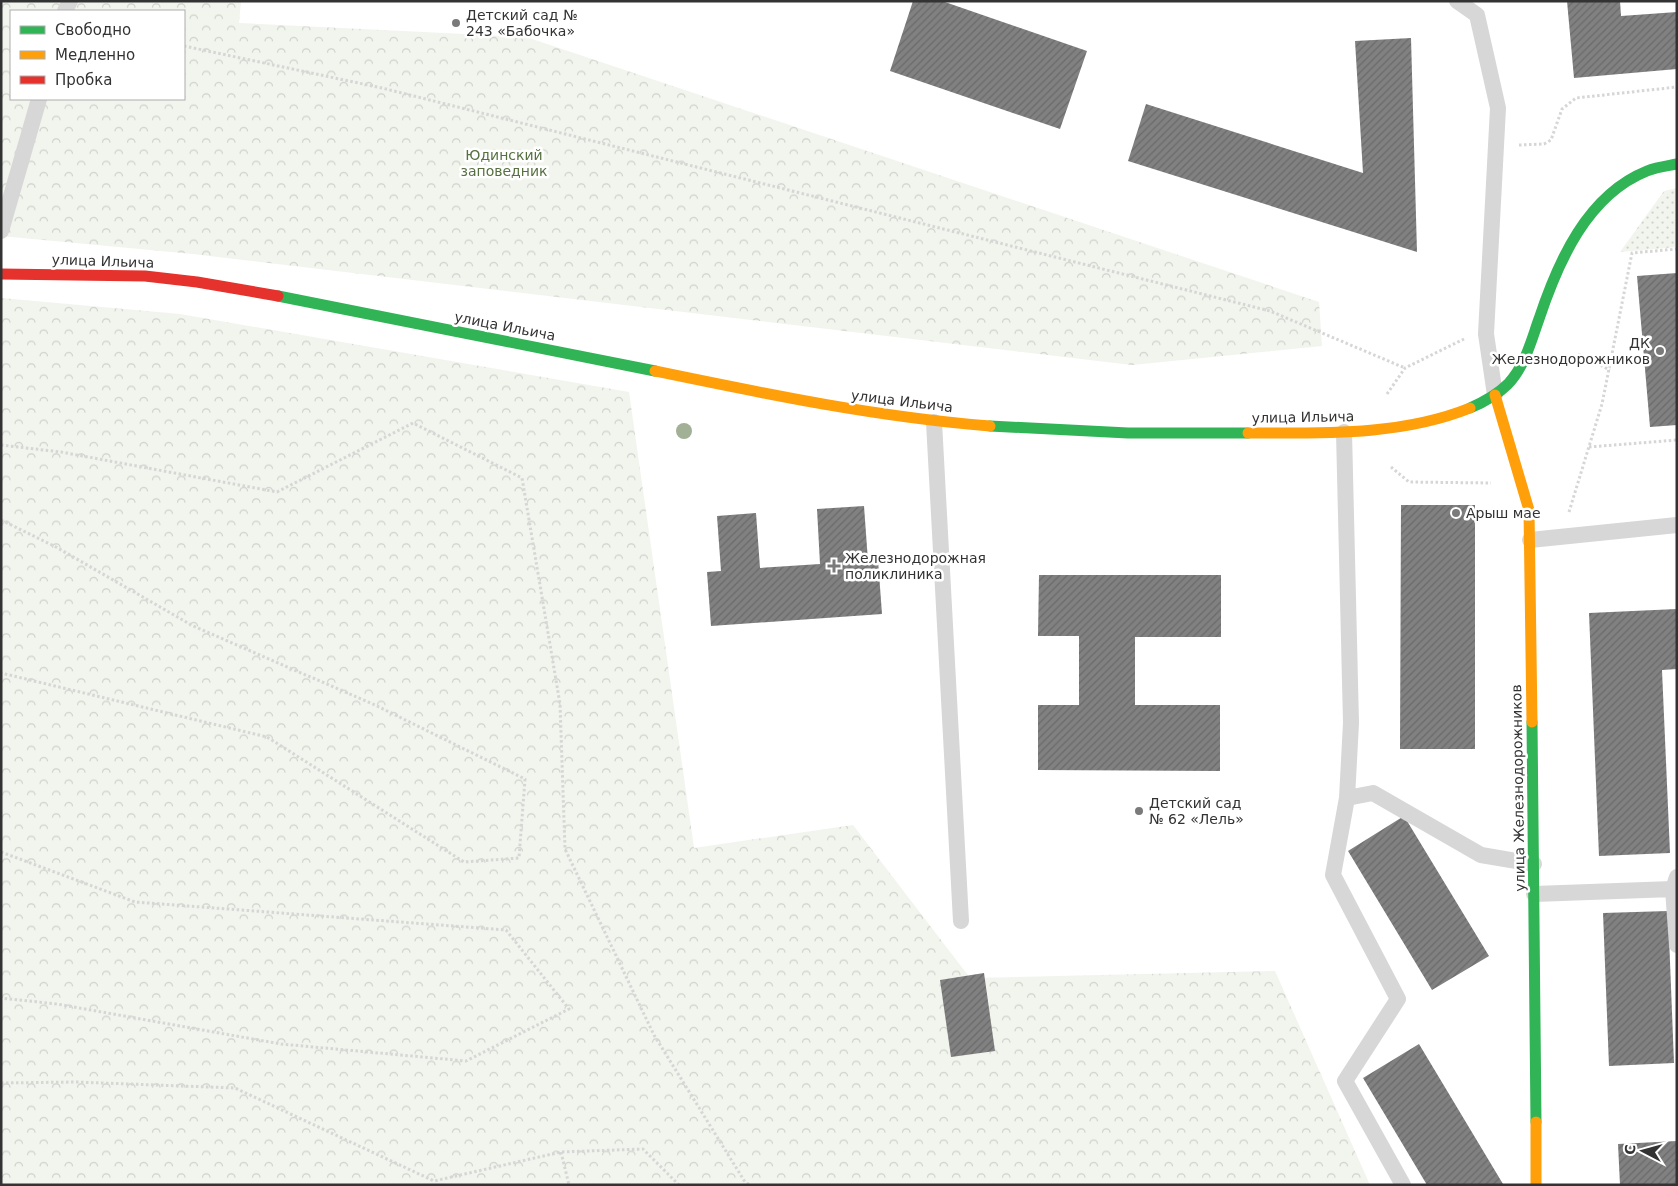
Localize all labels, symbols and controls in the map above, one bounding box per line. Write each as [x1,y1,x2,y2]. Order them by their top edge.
place label: Детский сад № 243 «Бабочка» [466,7,577,39]
legend [10,10,185,100]
marker: Детский сад № 243 «Бабочка» [450,17,462,29]
text: Свободно [55,21,131,39]
text: Медленно [55,46,135,64]
text: Пробка [55,71,112,89]
park label: Юдинский заповедник [461,147,548,179]
street label: улица Ильича [51,251,155,271]
street label: улица Ильича [453,308,557,344]
place label: ДК Железнодорожников [1492,335,1650,367]
marker: ДК Железнодорожников [1654,345,1666,357]
street label: улица Ильича [850,387,954,415]
street label: улица Ильича [1252,408,1354,426]
place label: Арыш мае [1466,505,1541,521]
marker: Арыш мае [1450,507,1462,519]
place label: Железнодорожная поликлиника [845,550,986,582]
marker: Железнодорожная поликлиника [827,559,841,573]
street label: улица Железнодорожников [1508,684,1528,892]
place label: Детский сад № 62 «Лель» [1149,795,1244,827]
marker: Детский сад № 62 «Лель» [1133,805,1145,817]
north arrow [1618,1126,1668,1176]
text: С [1622,1144,1639,1156]

